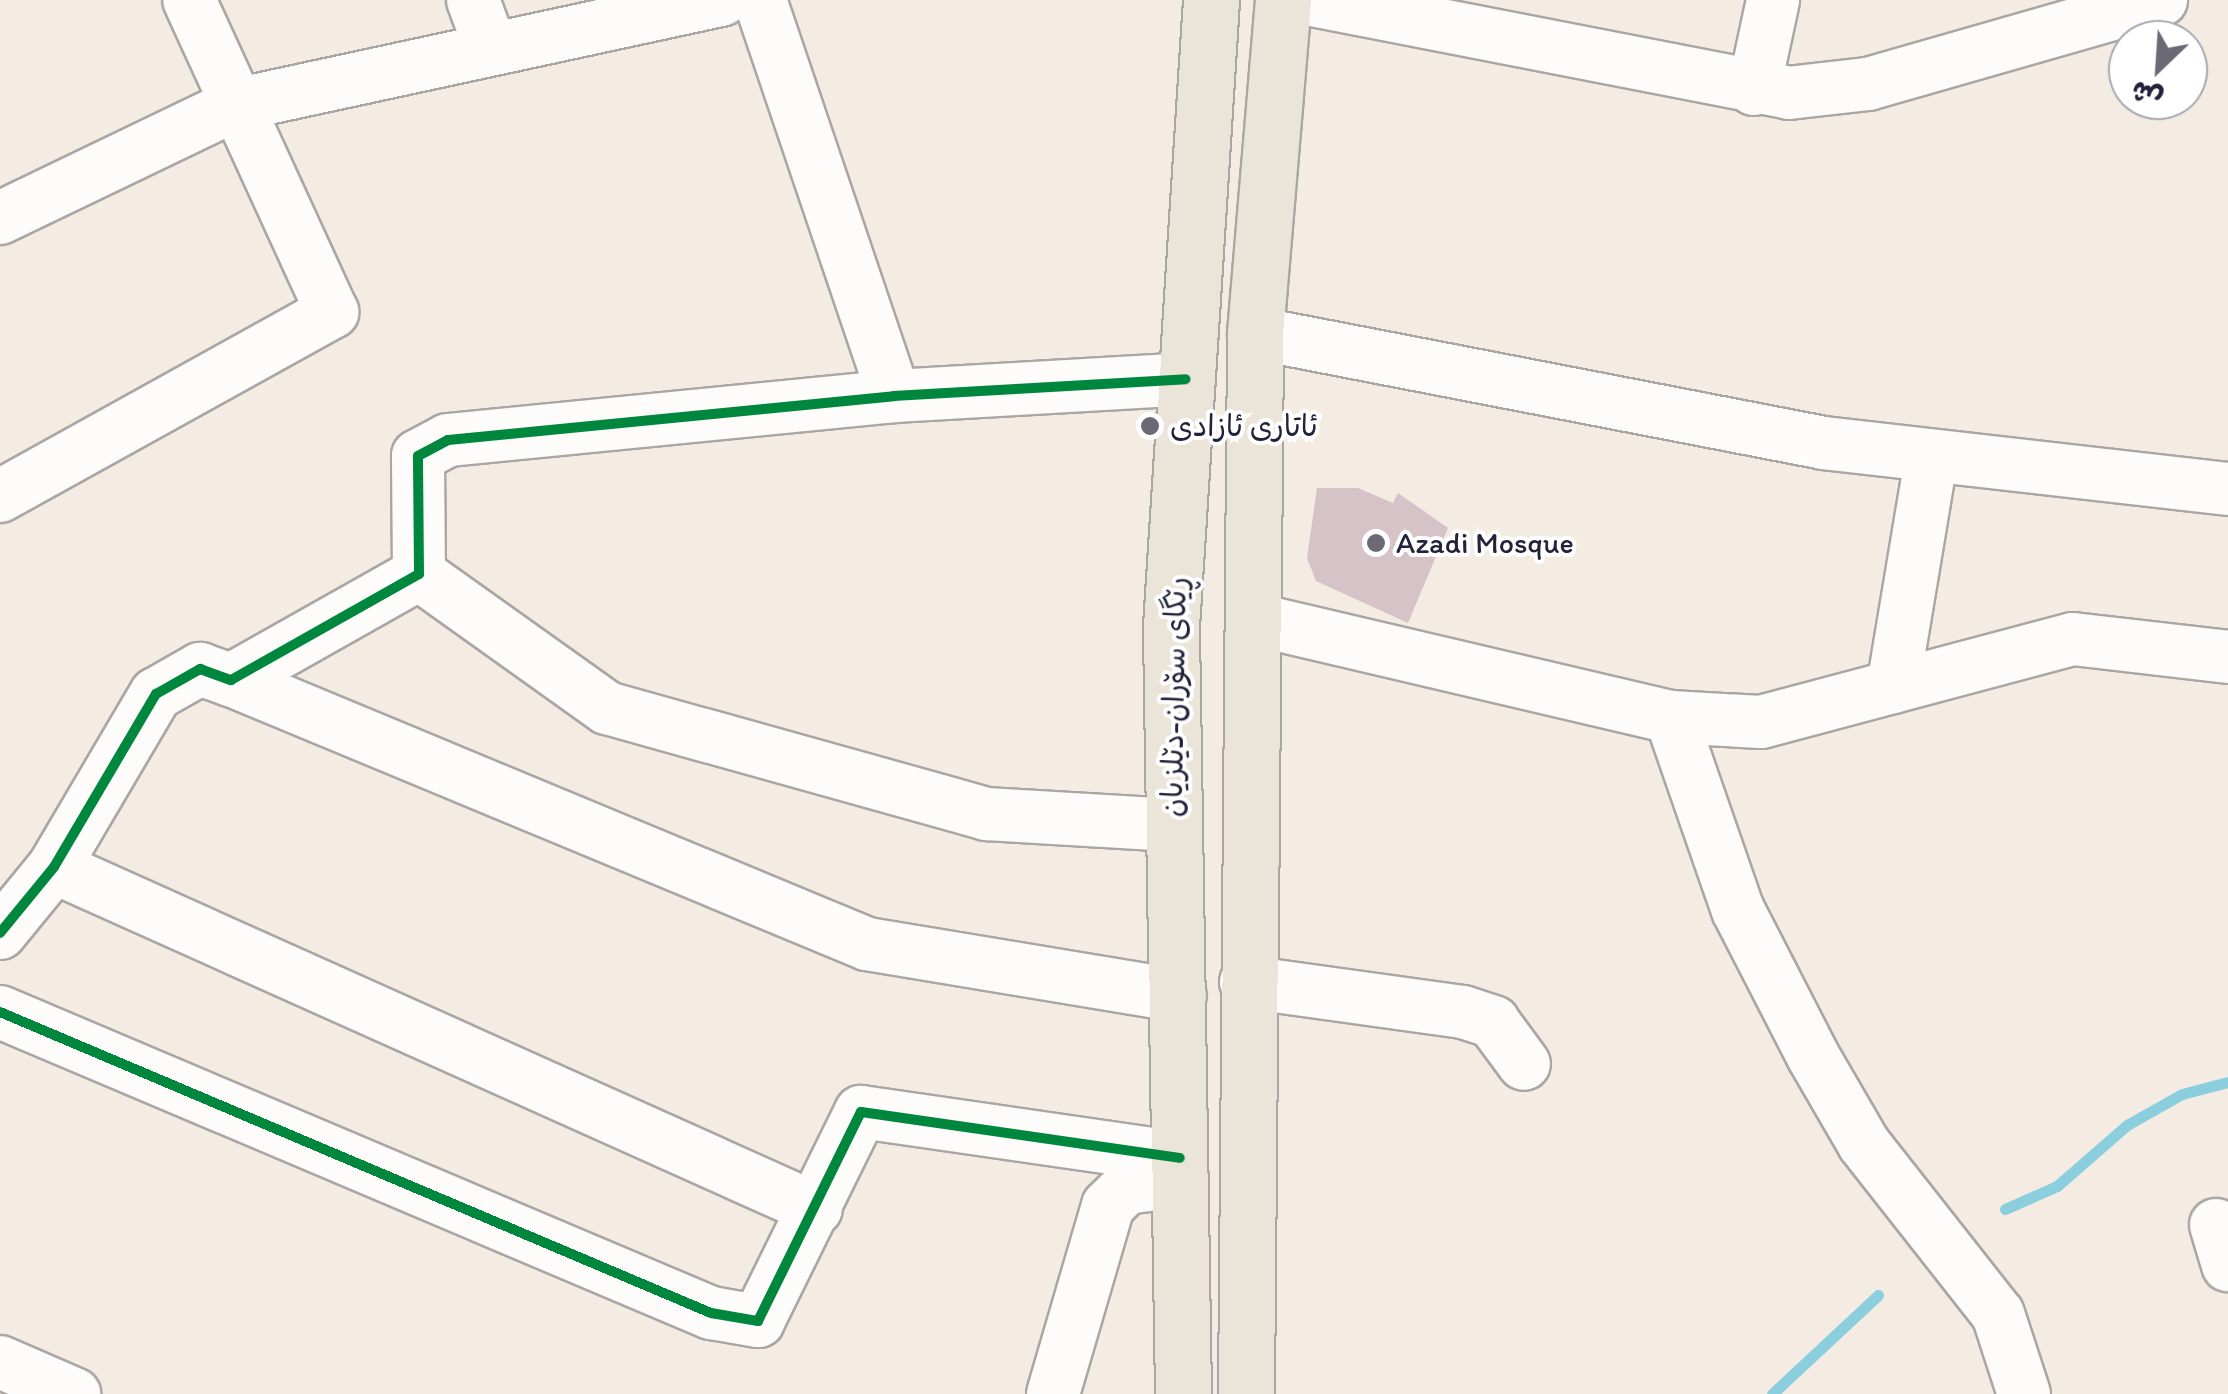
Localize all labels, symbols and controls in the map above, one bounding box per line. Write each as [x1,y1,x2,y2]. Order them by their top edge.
north arrow [2108,20,2208,120]
text: ش [2125,73,2167,117]
place label: ئاتاری ئازادی [1170,408,1318,444]
marker: ئاتاری ئازادی [1139,415,1161,437]
place label: Azadi Mosque [1396,525,1574,561]
marker: Azadi Mosque [1365,532,1387,554]
street label: ڕێگای سۆران-دێلزیان [1154,576,1194,818]

